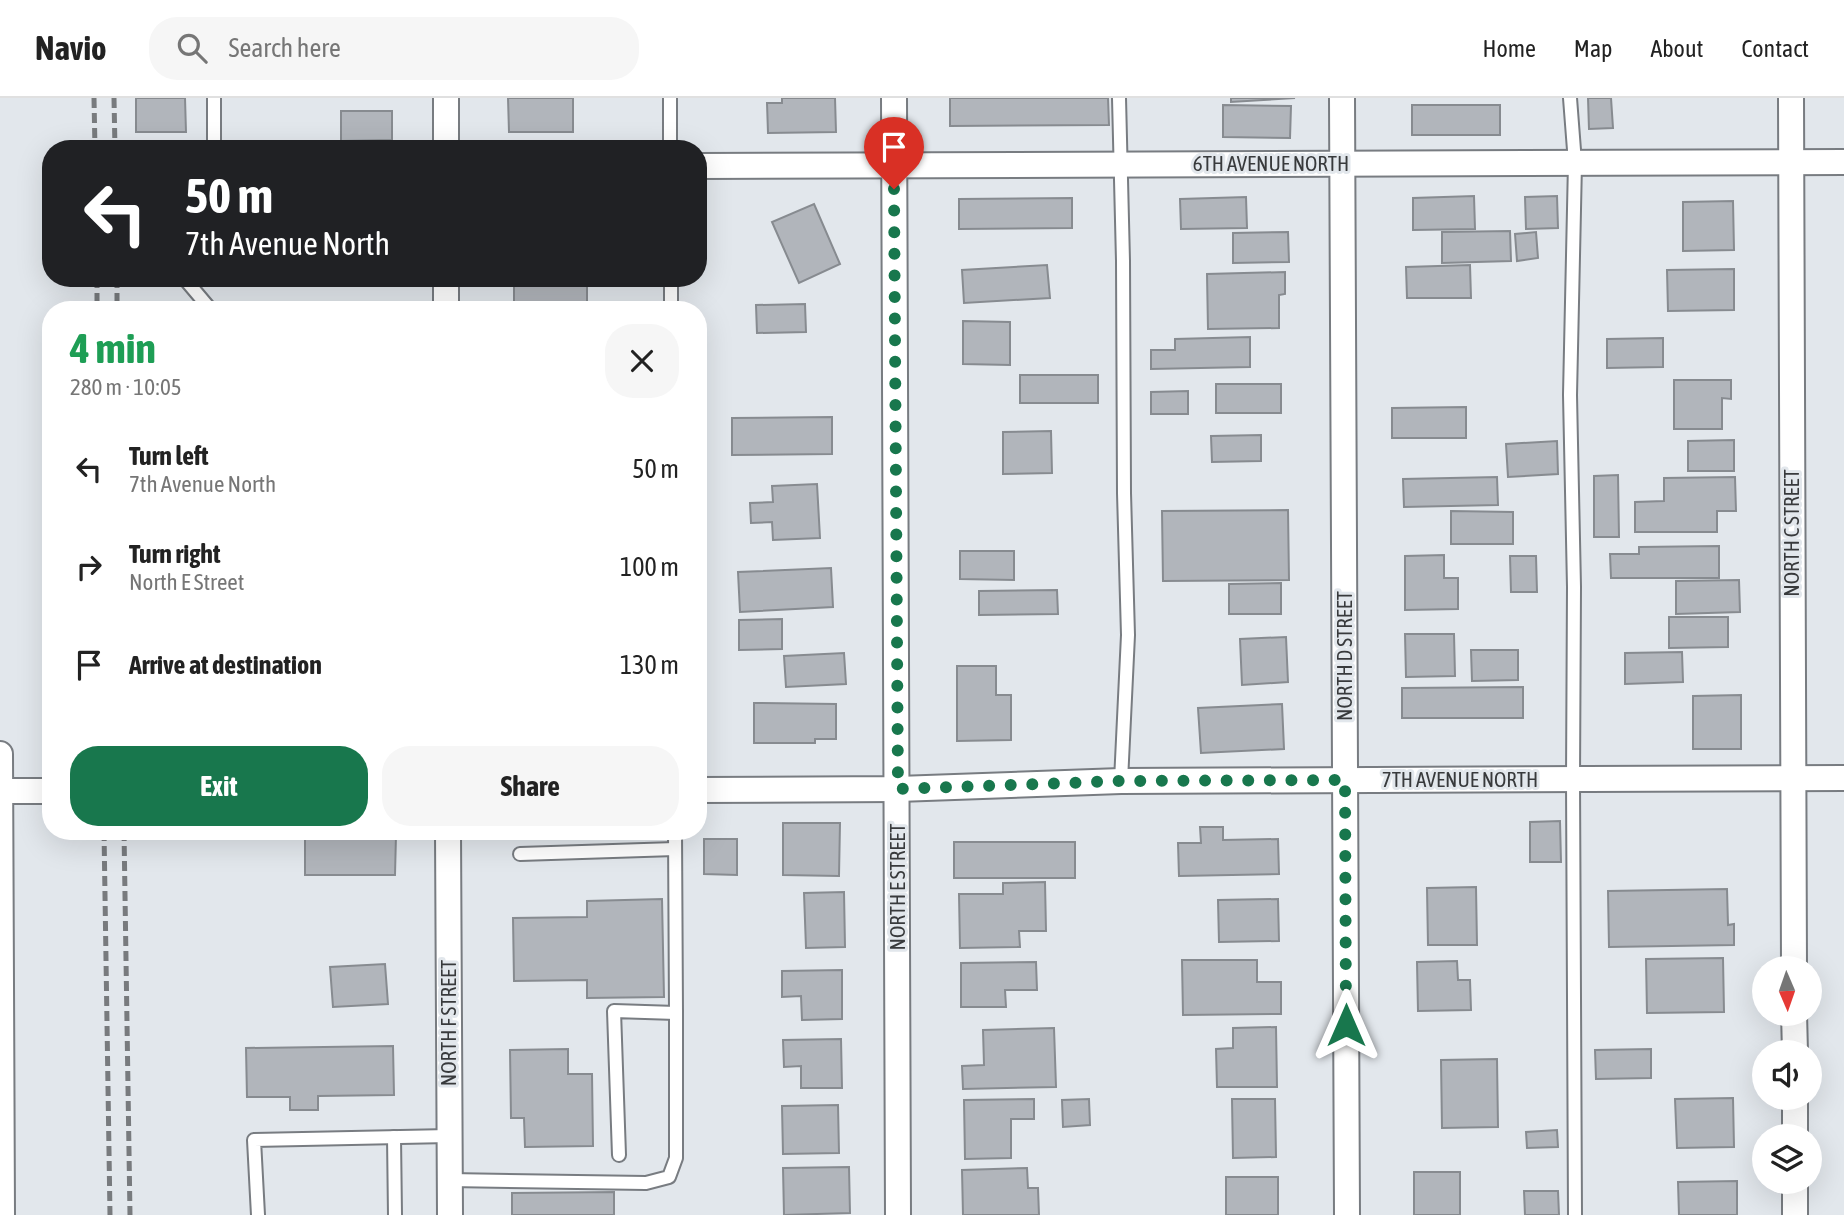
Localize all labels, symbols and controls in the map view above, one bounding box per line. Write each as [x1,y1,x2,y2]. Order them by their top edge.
search box [149,17,639,80]
text: Navio [35,29,107,67]
icon: search [173,29,211,67]
text: Search here [229,33,341,63]
text: Home [1482,35,1536,62]
text: Map [1574,35,1612,62]
text: About [1650,35,1703,62]
text: Contact [1741,35,1809,62]
pin [864,117,924,189]
icon: arrive [875,128,913,166]
street label: 6TH AVENUE NORTH [1193,151,1349,175]
text: 50 m [185,167,273,223]
icon: left [70,168,161,259]
text: 7th Avenue North [185,225,390,262]
text: 4 min [70,324,156,372]
button: close [605,324,679,398]
text: 280 m · 10:05 [70,374,182,400]
text: Turn left [129,441,209,471]
icon: left [70,450,108,488]
text: 50 m [632,454,679,484]
street label: NORTH C STREET [1779,469,1803,597]
text: 7th Avenue North [129,471,276,497]
text: Turn right [129,539,220,569]
icon: right [70,548,108,586]
text: 100 m [620,552,679,582]
text: North E Street [129,569,244,595]
street label: NORTH D STREET [1332,591,1356,721]
icon: arrive [70,646,108,684]
text: Arrive at destination [129,650,322,680]
text: 130 m [620,650,679,680]
button: Exit [70,746,368,826]
button: Share [382,746,679,826]
street label: 7TH AVENUE NORTH [1382,767,1538,791]
street label: NORTH E STREET [885,824,909,950]
north arrow [1752,956,1822,1026]
map controls [1752,956,1822,1194]
street label: NORTH F STREET [436,960,460,1086]
position arrow [1309,988,1383,1062]
button: sound [1752,1040,1822,1110]
button: layers [1752,1124,1822,1194]

